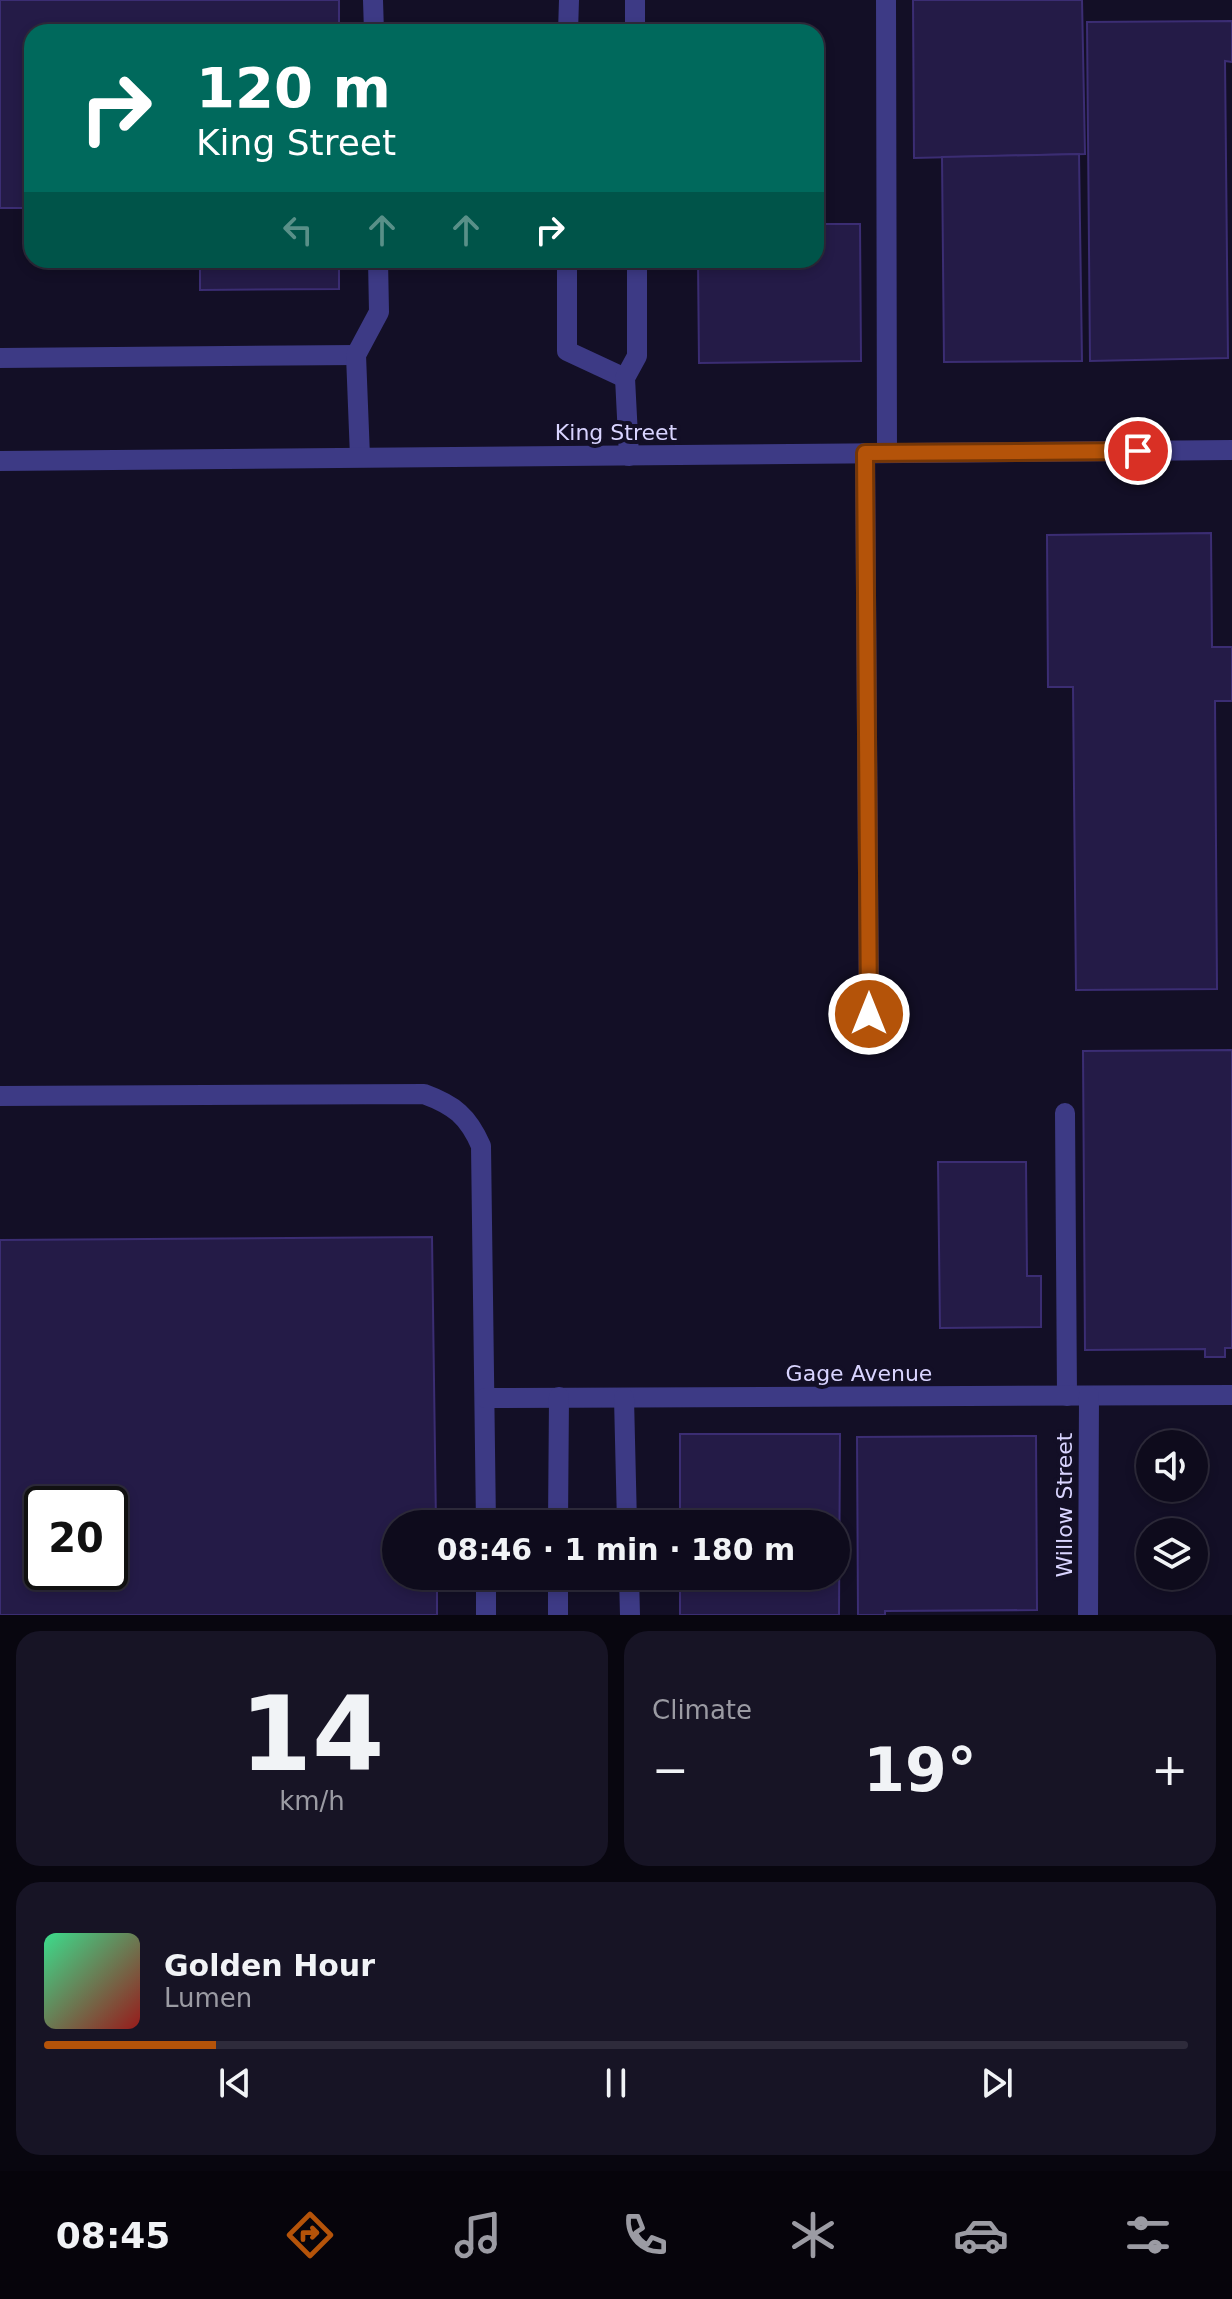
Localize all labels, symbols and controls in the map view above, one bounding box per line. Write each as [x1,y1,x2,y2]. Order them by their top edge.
text: 120 m [196,55,391,120]
icon: right [64,56,168,160]
text: King Street [196,122,396,163]
icon: left [276,208,320,252]
icon: ahead [360,208,404,252]
icon: ahead [444,208,488,252]
icon: right [528,208,572,252]
pin [1104,417,1172,485]
street label: King Street [555,420,678,445]
icon: arrive [1116,429,1160,473]
position arrow [827,972,911,1056]
street label: Gage Avenue [786,1361,932,1386]
map controls [1136,1430,1208,1590]
button: sound [1136,1430,1208,1502]
street label: Willow Street [1052,1432,1077,1577]
speed limit sign: 20 [24,1486,128,1590]
button: layers [1136,1518,1208,1590]
text: 08:46 · 1 min · 180 m [437,1532,795,1567]
text: 14 [240,1673,384,1795]
text: Climate [652,1695,752,1725]
text: 19° [863,1735,977,1805]
text: − [652,1744,689,1795]
text: + [1151,1744,1188,1795]
text: km/h [279,1786,345,1816]
text: Golden Hour [164,1948,375,1983]
text: Lumen [164,1983,252,2013]
icon: previous [213,2061,257,2105]
icon: pause [594,2061,638,2105]
icon: next [975,2061,1019,2105]
icon: directions [282,2207,338,2263]
icon: music [450,2207,506,2263]
icon: phone [617,2207,673,2263]
icon: climate [785,2207,841,2263]
icon: car [953,2207,1009,2263]
icon: filters [1120,2207,1176,2263]
text: 08:45 [56,2215,170,2256]

